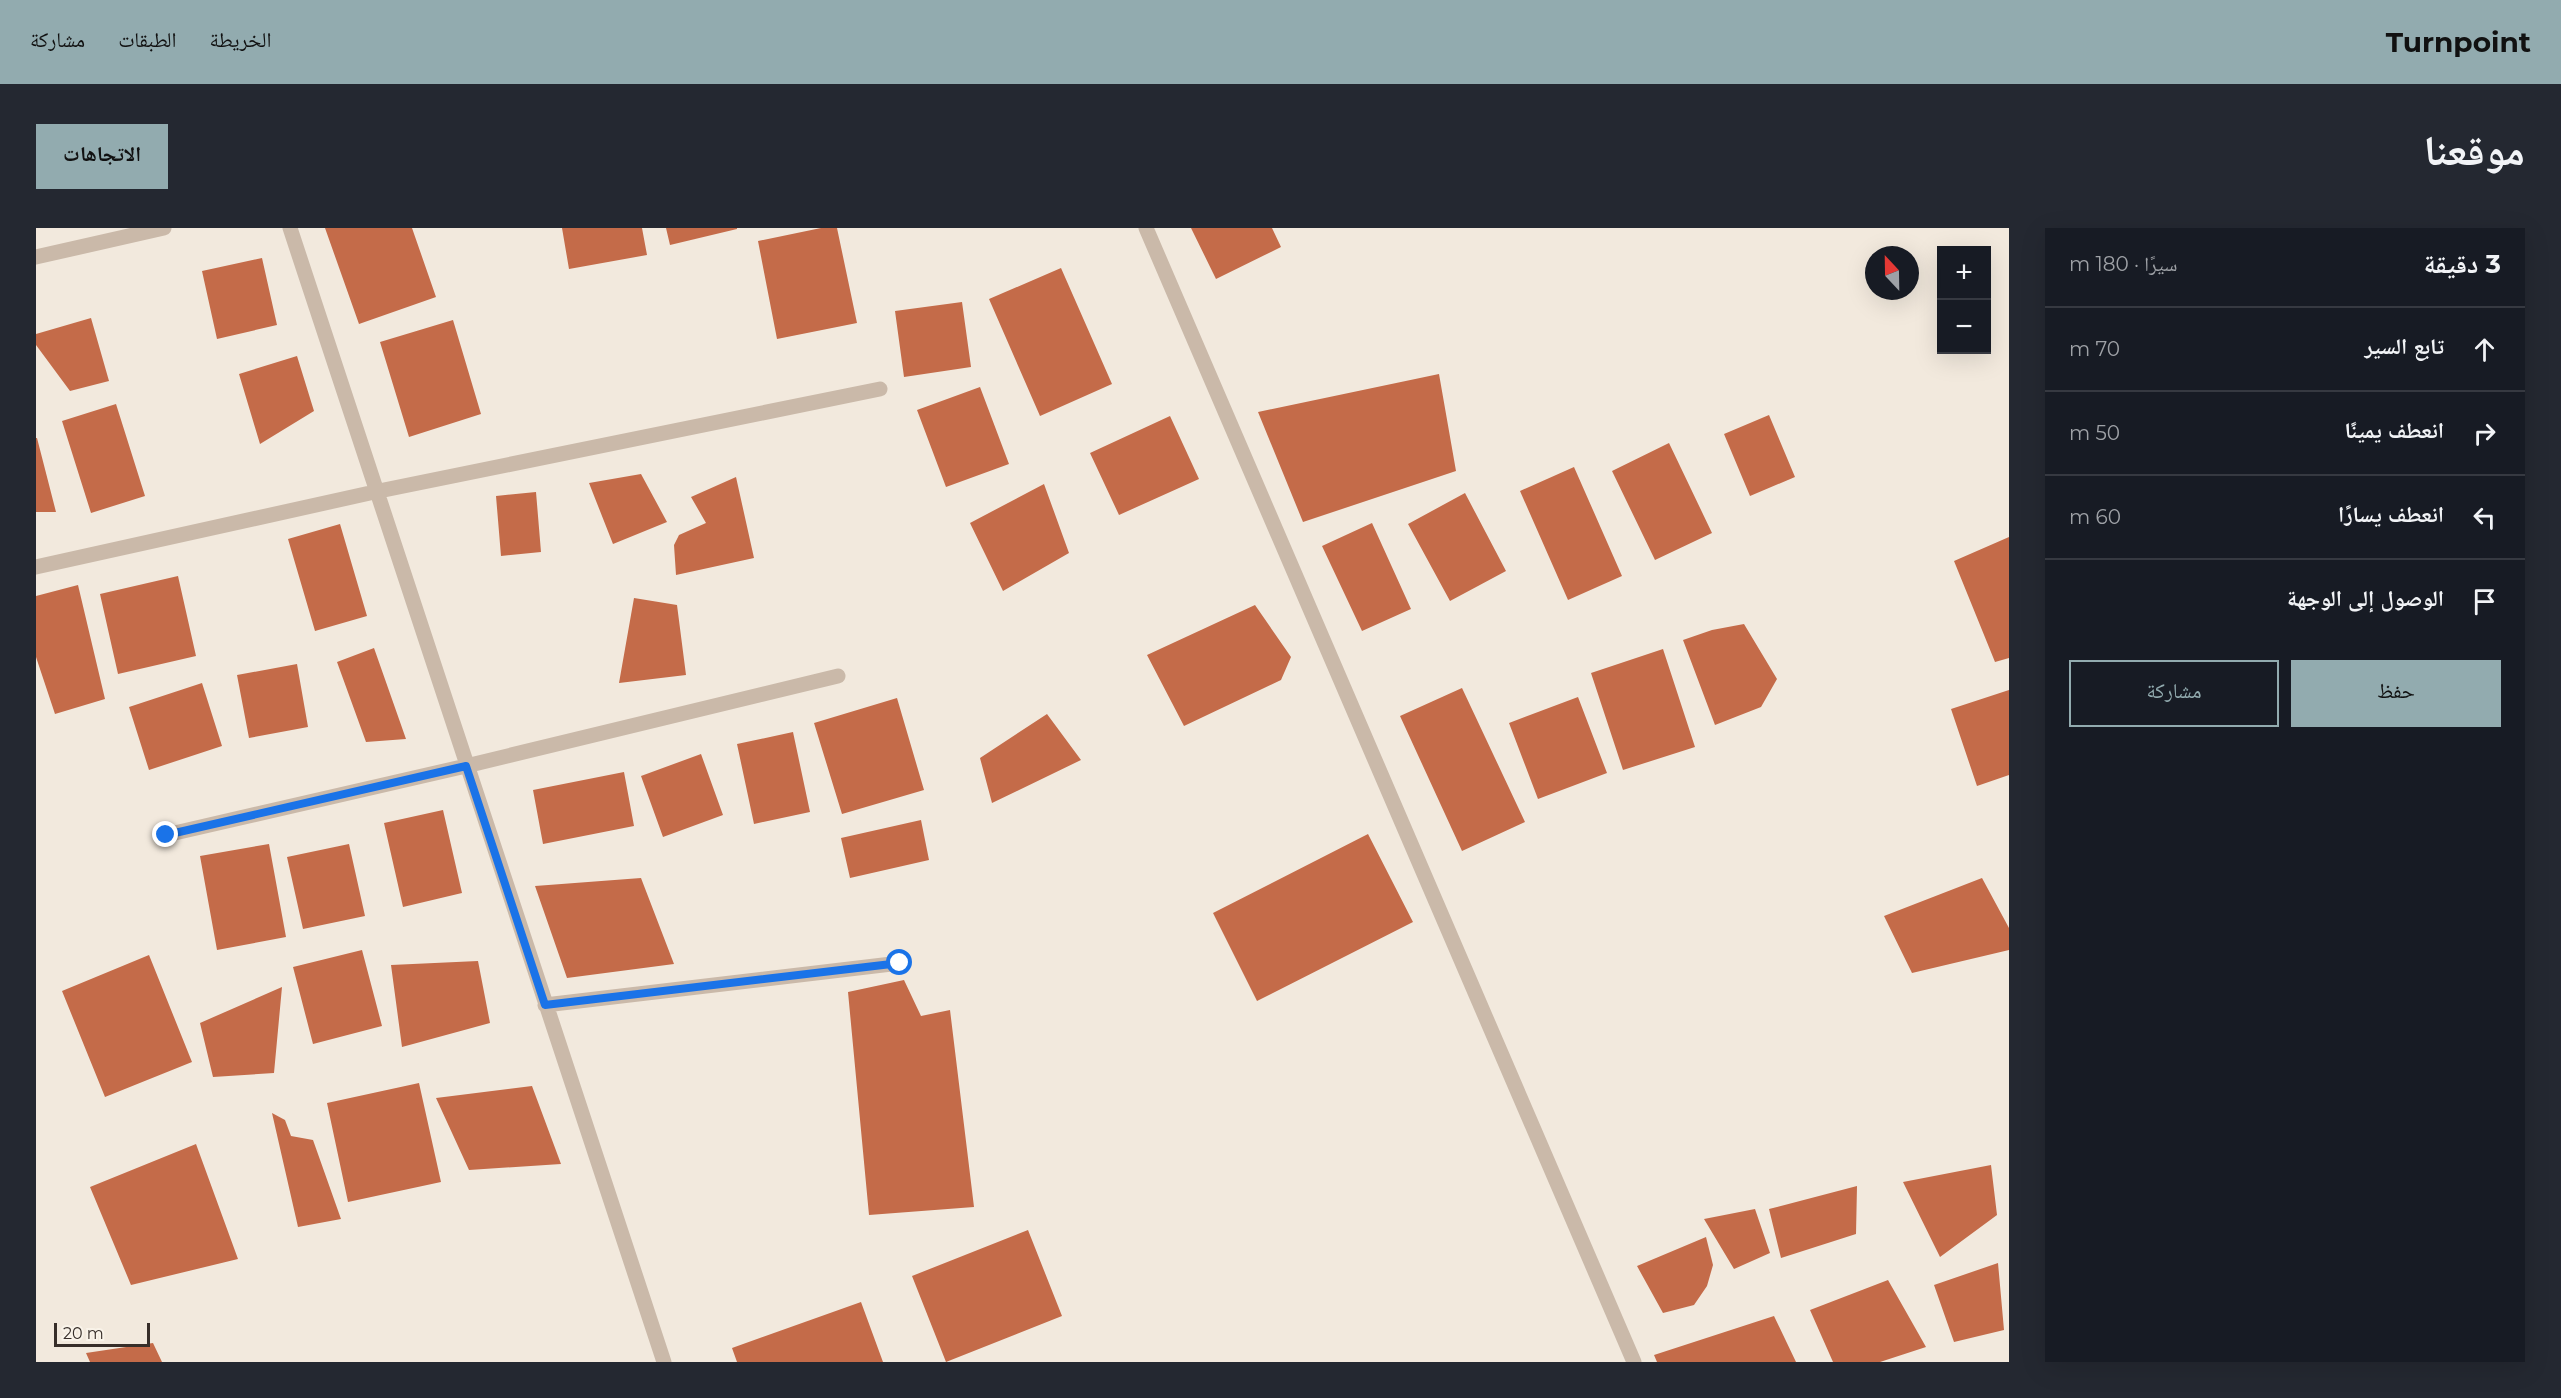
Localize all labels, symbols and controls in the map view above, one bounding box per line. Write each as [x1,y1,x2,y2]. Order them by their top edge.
text: Turnpoint [2386,25,2531,59]
text: مشاركة [30,27,85,52]
text: الطبقات [118,27,177,52]
text: الخريطة [210,27,271,52]
button: الاتجاهات [36,124,168,189]
text: موقعنا [2424,124,2525,176]
north arrow [1865,246,1919,300]
map controls [1937,246,1991,354]
button: + [1937,246,1991,300]
text: 3 دقيقة [2424,248,2501,280]
text: سيرًا · 180 m [2069,252,2177,276]
button: − [1937,300,1991,354]
text: تابع السير [2364,333,2444,360]
icon: ahead [2468,333,2501,366]
text: 70 m [2069,337,2120,361]
text: انعطف يمينًا [2344,417,2444,444]
icon: right [2468,417,2501,450]
text: 50 m [2069,421,2120,445]
text: انعطف يسارًا [2338,501,2444,528]
icon: left [2468,501,2501,534]
text: 60 m [2069,505,2121,529]
text: الوصول إلى الوجهة [2287,585,2444,612]
icon: arrive [2468,585,2501,618]
button: مشاركة [2069,660,2279,727]
button: حفظ [2291,660,2501,727]
route end [152,821,178,847]
route start [886,949,912,975]
scale bar [54,1320,150,1348]
text: 20 m [63,1324,104,1343]

